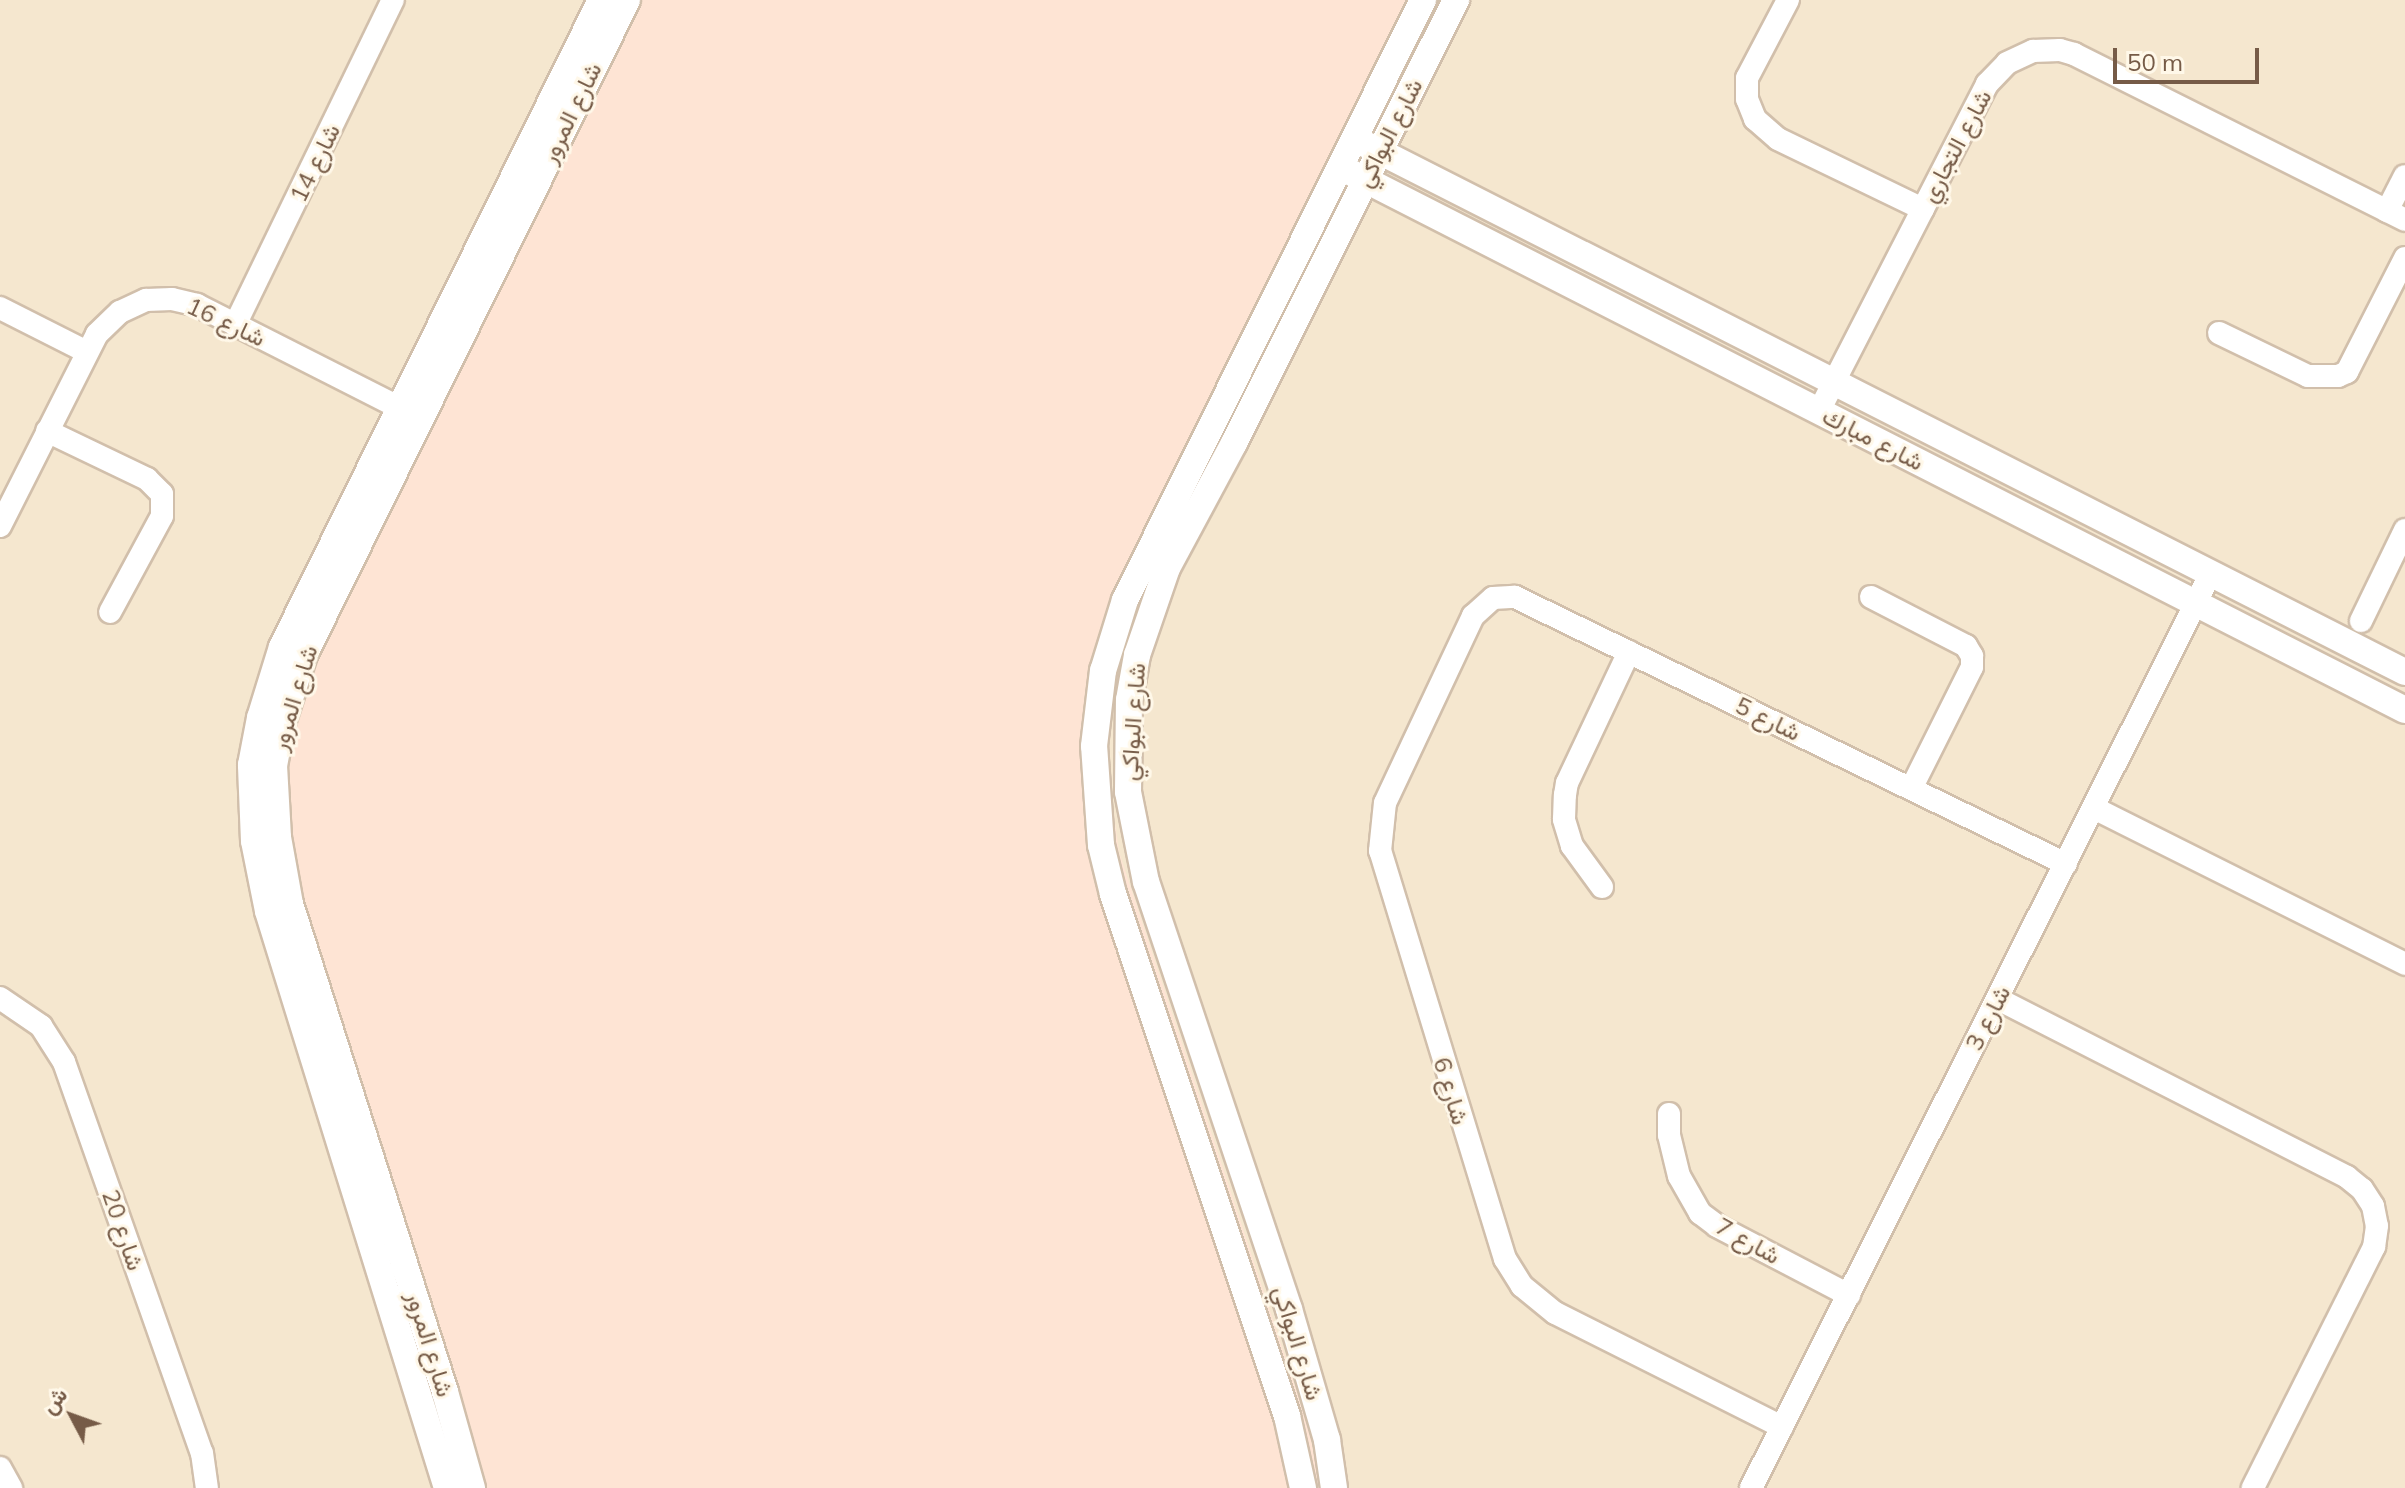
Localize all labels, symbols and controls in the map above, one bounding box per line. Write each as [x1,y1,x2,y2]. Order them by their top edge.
scale bar [2117,32,2263,82]
text: 50 m [2127,47,2183,77]
street label: شارع المرور [534,58,608,168]
street label: شارع البواكي [1349,74,1429,192]
street label: شارع التجاري [1914,85,1998,207]
street label: شارع 14 [284,119,346,207]
street label: شارع 16 [182,291,270,353]
street label: شارع مبارك [1818,401,1928,477]
street label: شارع المرور [264,642,324,754]
street label: شارع البواكي [1115,662,1151,782]
street label: شارع 5 [1731,691,1805,747]
street label: شارع 3 [1960,981,2016,1055]
street label: شارع 6 [1427,1054,1475,1128]
street label: شارع 20 [96,1186,150,1274]
street label: شارع 7 [1711,1212,1785,1270]
street label: شارع البواكي [1267,1282,1329,1404]
street label: شارع المرور [400,1288,460,1400]
north arrow [32,1376,112,1456]
text: ش [35,1381,73,1419]

